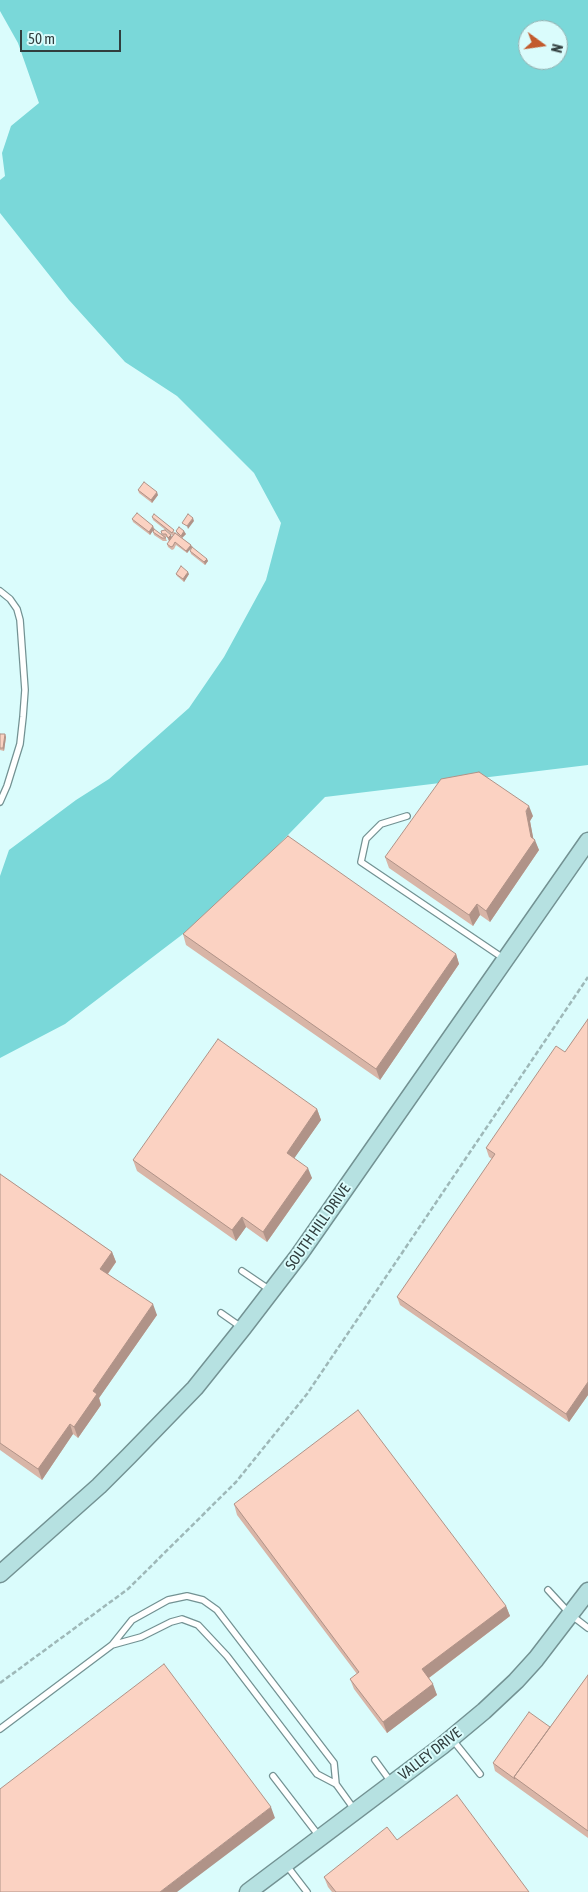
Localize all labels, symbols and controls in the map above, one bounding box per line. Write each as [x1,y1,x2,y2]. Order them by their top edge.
scale bar [22,20,124,52]
north arrow [518,20,568,70]
text: 50 m [28,30,55,47]
text: N [548,42,565,54]
street label: SOUTH HILL DRIVE [282,1180,354,1274]
street label: VALLEY DRIVE [395,1724,465,1784]

